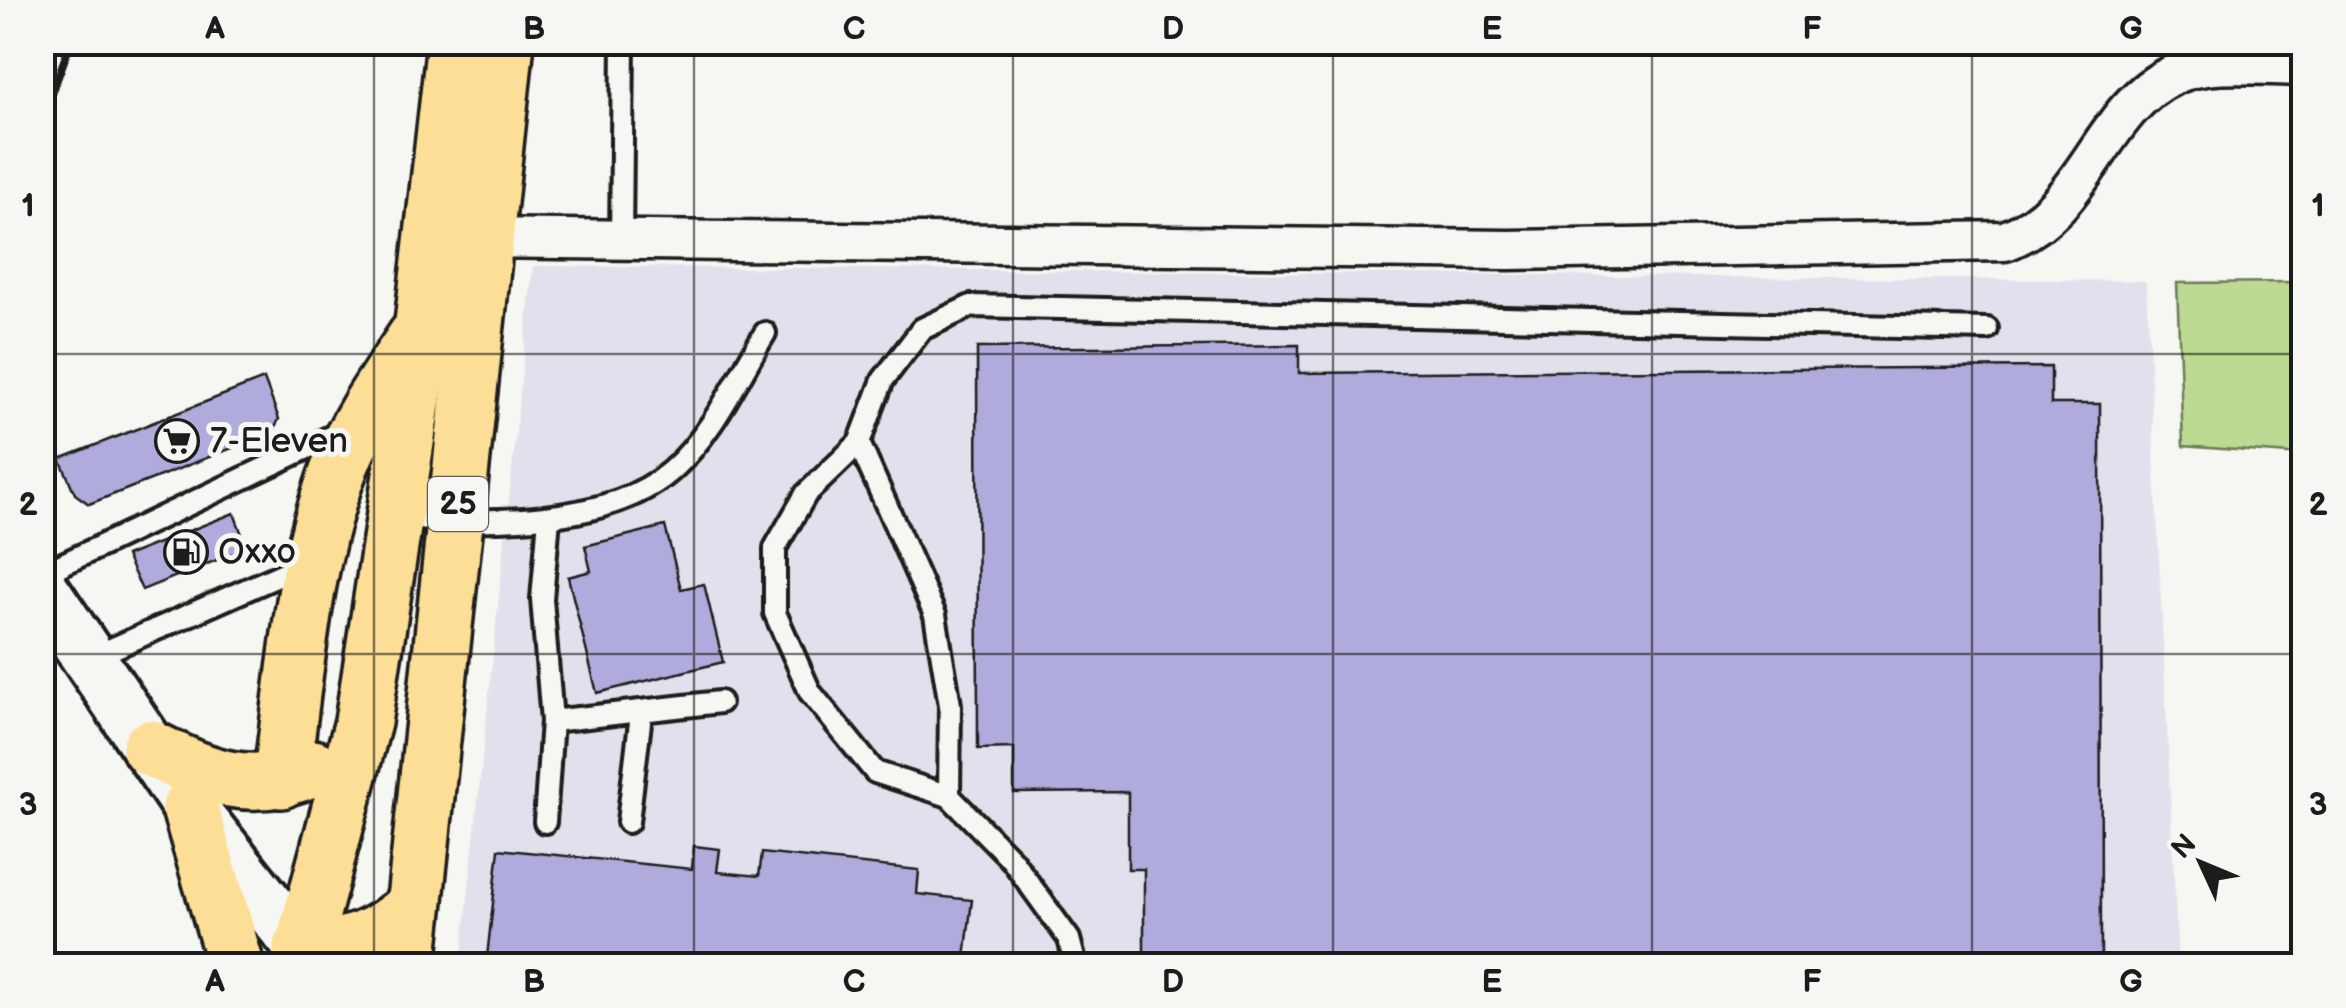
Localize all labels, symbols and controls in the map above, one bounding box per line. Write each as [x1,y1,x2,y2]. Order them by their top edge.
text: A [204,10,225,49]
text: B [523,10,545,49]
text: C [843,10,865,49]
text: D [1162,10,1184,49]
text: E [1482,10,1502,49]
text: F [1802,10,1822,49]
text: G [2119,10,2143,49]
text: 1 [21,187,35,226]
text: 1 [2311,187,2325,226]
supermarket icon: 7-Eleven [154,418,200,464]
place label: 7-Eleven [210,420,348,463]
road number: 25 [428,477,488,531]
text: 2 [18,486,38,525]
text: 2 [2308,486,2328,525]
fuel station icon: Oxxo [163,529,209,575]
place label: Oxxo [218,531,296,574]
text: 3 [19,786,37,825]
text: 3 [2309,786,2327,825]
north arrow [2151,813,2251,913]
text: N [2165,828,2203,866]
text: A [204,963,225,1002]
text: B [523,963,545,1002]
text: C [843,963,865,1002]
text: D [1162,963,1184,1002]
text: E [1482,963,1502,1002]
text: F [1802,963,1822,1002]
text: G [2119,963,2143,1002]

